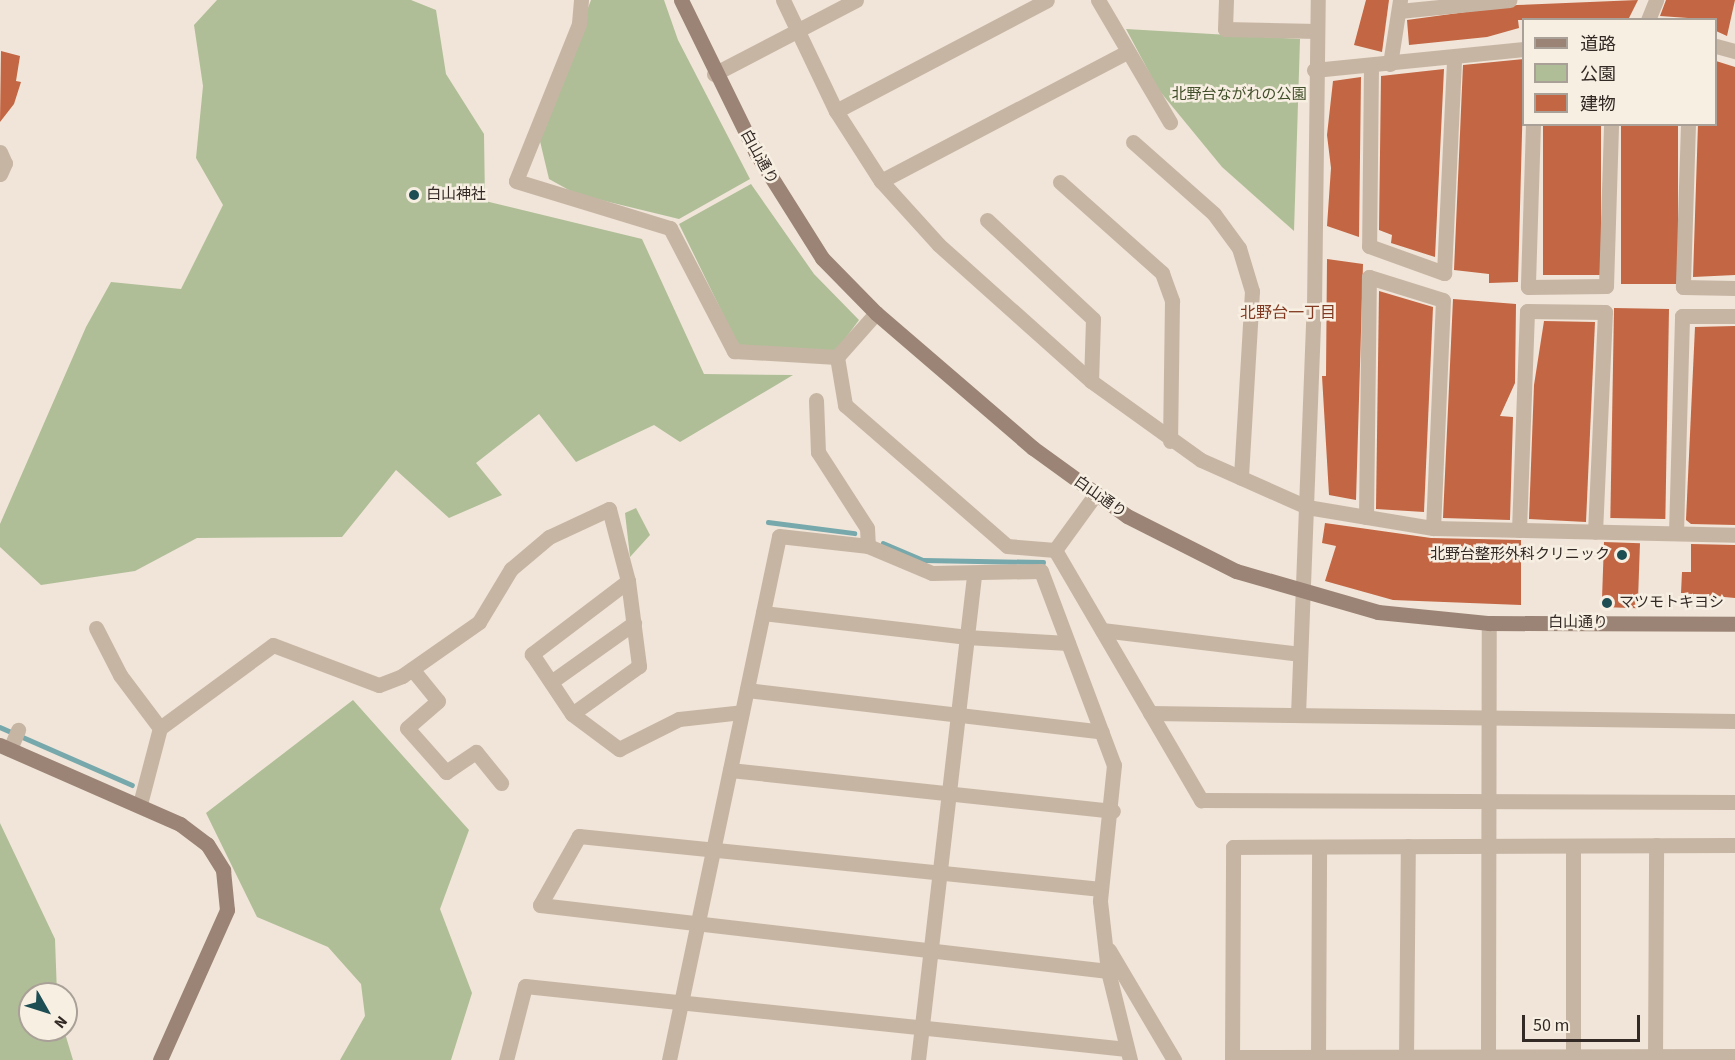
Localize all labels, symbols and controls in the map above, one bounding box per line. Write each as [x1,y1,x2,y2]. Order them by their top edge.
legend [1522,18,1717,126]
text: 道路 [1580,32,1616,57]
text: 公園 [1580,62,1616,87]
park label: 北野台ながれの公園 [1172,86,1306,104]
text: 建物 [1580,92,1616,117]
street label: 白山通り [737,126,781,188]
place label: 白山神社 [426,186,486,204]
marker: 白山神社 [407,188,421,202]
district label: 北野台一丁目 [1240,303,1336,323]
street label: 白山通り [1070,472,1130,522]
place label: 北野台整形外科クリニック [1430,546,1610,564]
marker: 北野台整形外科クリニック [1615,548,1629,562]
place label: マツモトキヨシ [1619,594,1724,612]
marker: マツモトキヨシ [1600,596,1614,610]
street label: 白山通り [1548,614,1608,632]
north arrow [18,982,78,1042]
scale bar [1525,1003,1644,1041]
text: N [49,1011,72,1033]
text: 50 m [1533,1013,1569,1038]

